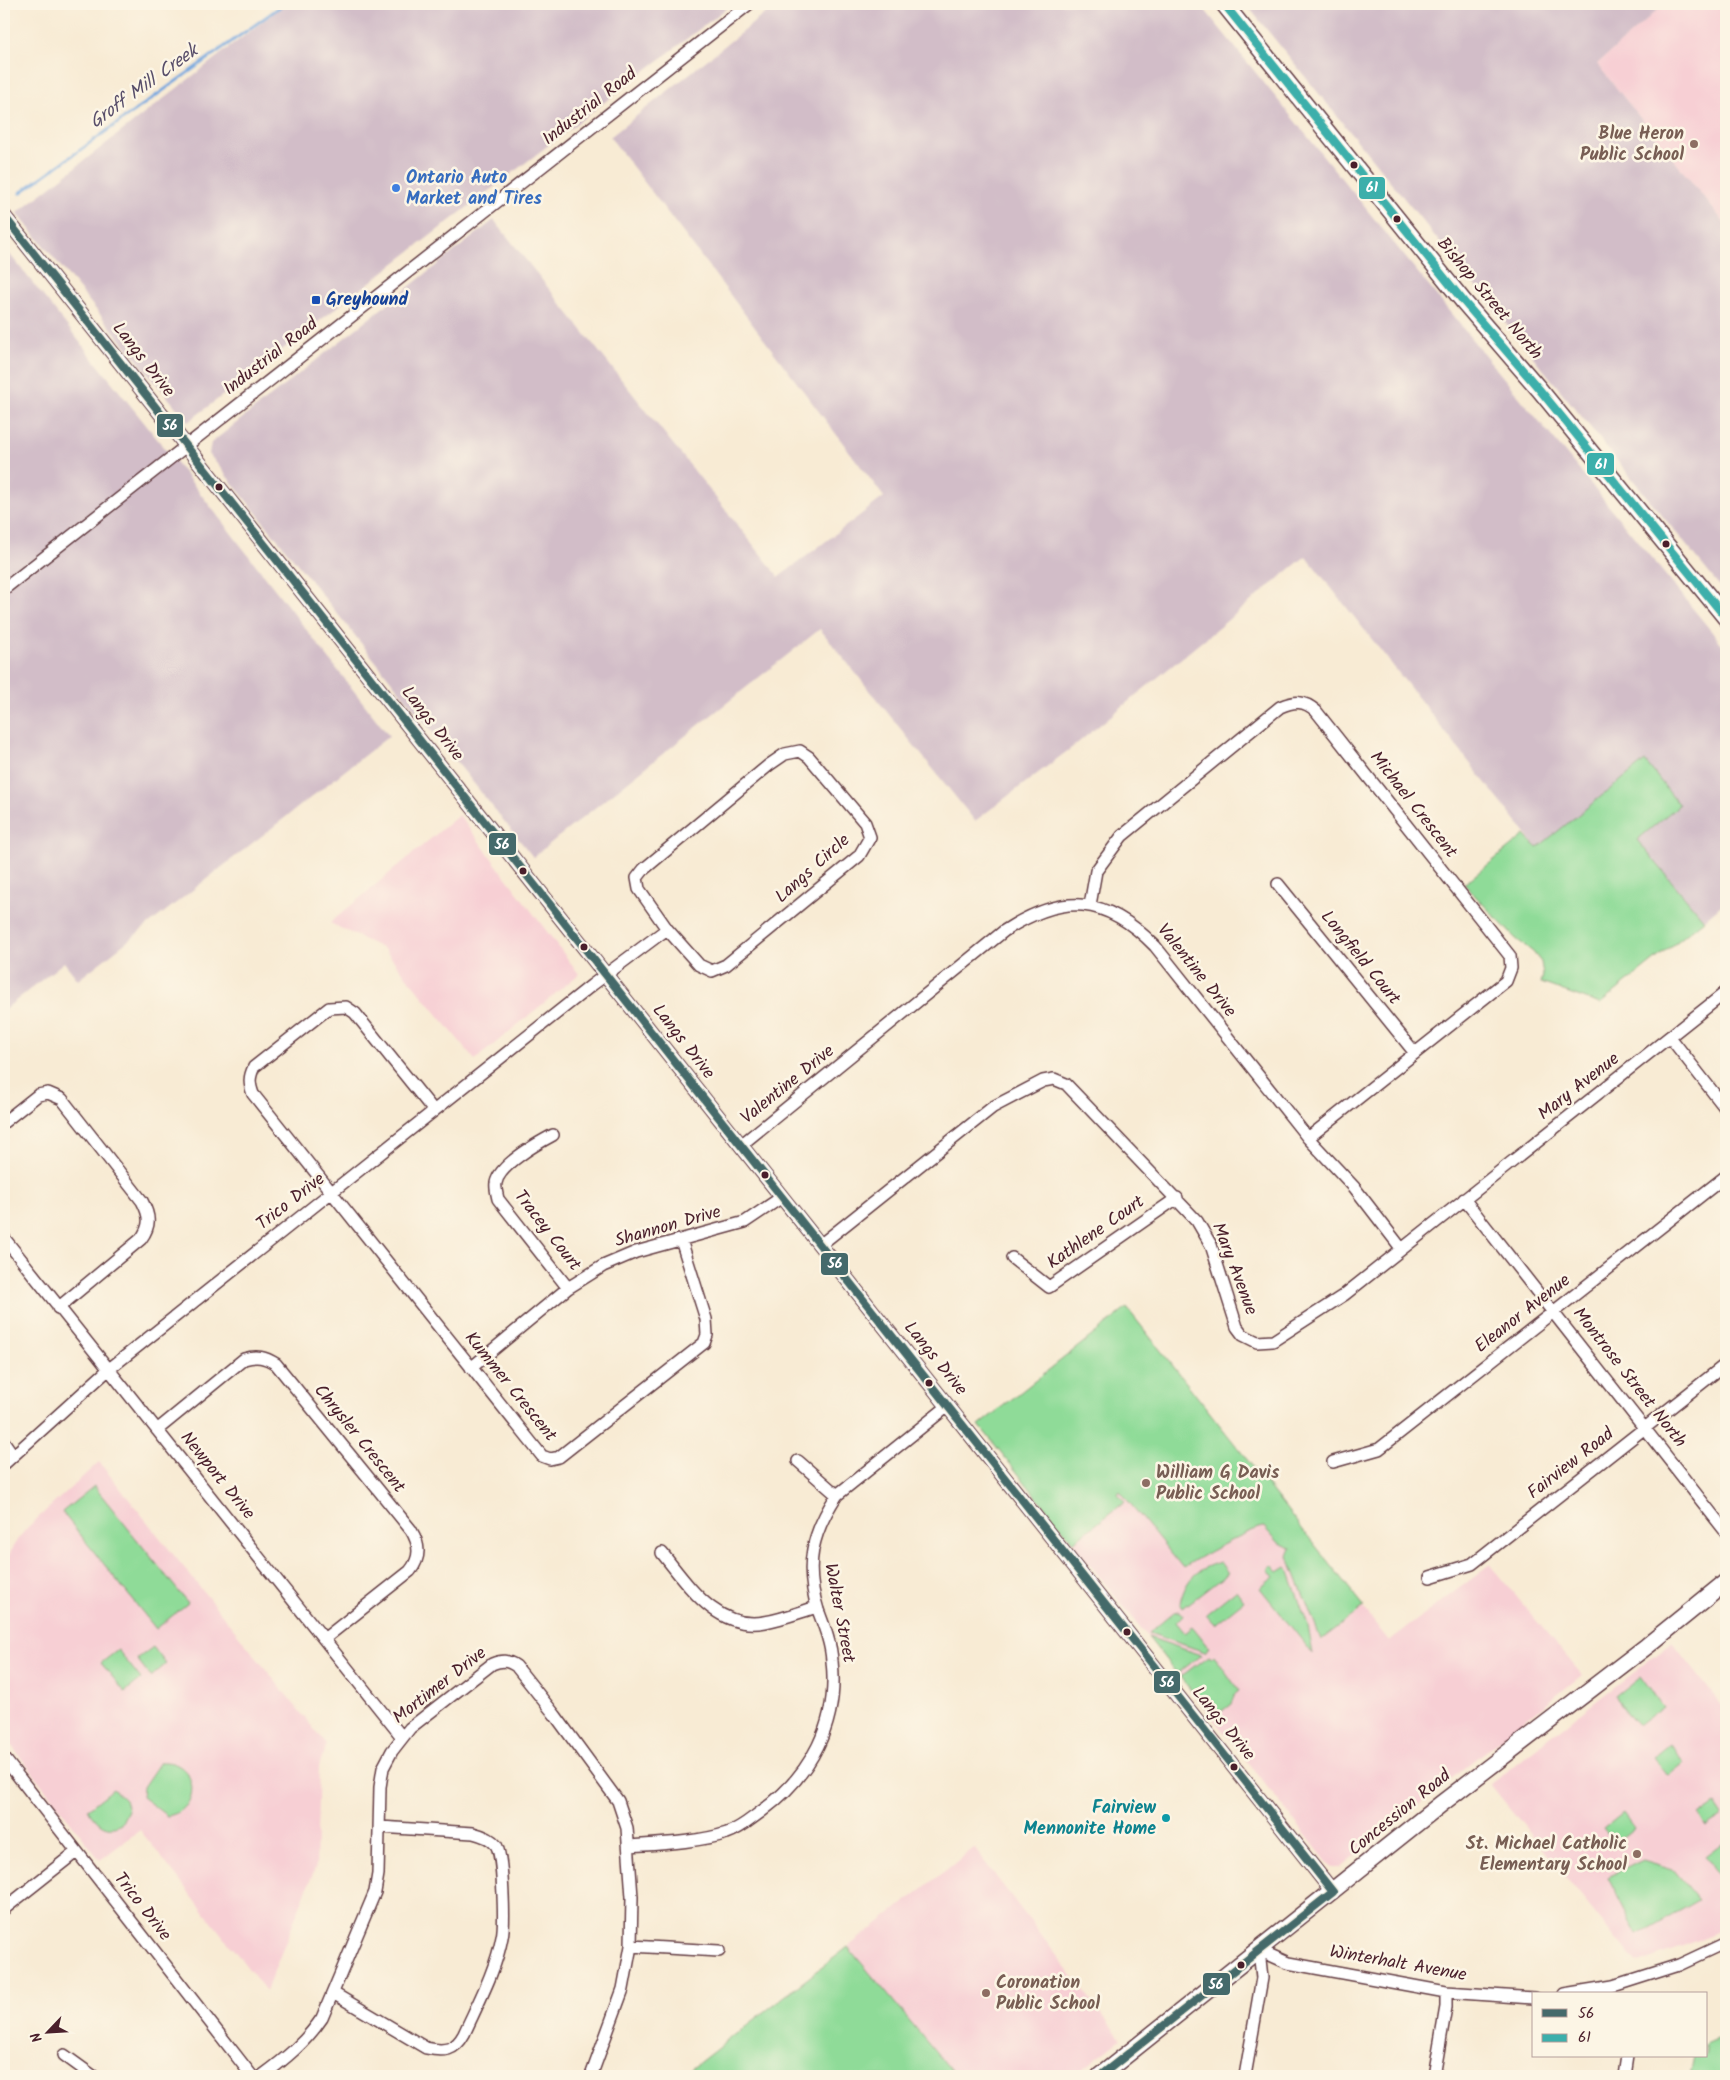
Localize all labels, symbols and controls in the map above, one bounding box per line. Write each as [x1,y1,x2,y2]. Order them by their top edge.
water label: Groff Mill Creek [83,35,207,137]
street label: Industrial Road [536,60,645,153]
place label: Blue Heron Public School [1580,120,1684,170]
marker: Blue Heron Public School [1688,138,1700,150]
unlabelled marker [1349,160,1359,170]
place label: Ontario Auto Market and Tires [406,164,543,214]
line badge: 61 [1358,176,1386,200]
text: 61 [1366,177,1379,199]
marker: Ontario Auto Market and Tires [390,182,402,194]
unlabelled marker [1392,214,1402,224]
street label: Bishop Street North [1429,231,1549,367]
place label: Greyhound [326,286,408,315]
marker: Greyhound [310,294,322,306]
street label: Industrial Road [217,310,326,403]
street label: Langs Drive [104,316,182,404]
line badge: 56 [156,413,184,438]
text: 56 [162,415,178,437]
line badge: 61 [1586,452,1615,476]
text: 61 [1595,454,1608,476]
unlabelled marker [214,482,224,492]
unlabelled marker [1661,539,1671,549]
street label: Langs Drive [393,680,471,768]
street label: Michael Crescent [1362,745,1465,866]
street label: Langs Circle [769,827,857,911]
line badge: 56 [488,832,517,856]
text: 56 [494,834,510,856]
unlabelled marker [518,866,528,876]
street label: Longfield Court [1313,904,1408,1013]
street label: Valentine Drive [1149,918,1243,1024]
unlabelled marker [579,942,589,952]
street label: Langs Drive [644,998,722,1086]
street label: Valentine Drive [735,1038,841,1132]
street label: Mary Avenue [1532,1046,1626,1128]
street label: Trico Drive [250,1166,332,1238]
unlabelled marker [760,1170,770,1180]
street label: Tracey Court [506,1184,589,1279]
street label: Kathlene Court [1041,1188,1152,1277]
street label: Shannon Drive [611,1198,725,1256]
street label: Mary Avenue [1203,1218,1265,1320]
line badge: 56 [820,1252,849,1276]
text: 56 [827,1253,843,1275]
street label: Eleanor Avenue [1469,1267,1577,1361]
street label: Montrose Street North [1565,1301,1693,1455]
street label: Langs Drive [896,1315,974,1403]
street label: Kummer Crescent [456,1326,564,1449]
street label: Chrysler Crescent [306,1378,413,1501]
unlabelled marker [924,1378,934,1388]
street label: Fairview Road [1521,1420,1622,1507]
street label: Newport Drive [172,1425,262,1527]
place label: William G Davis Public School [1156,1459,1280,1509]
marker: William G Davis Public School [1140,1477,1152,1489]
street label: Walter Street [815,1561,863,1666]
unlabelled marker [1122,1627,1132,1637]
street label: Mortimer Drive [387,1640,493,1732]
line badge: 56 [1153,1670,1181,1694]
text: 56 [1159,1672,1175,1694]
street label: Langs Drive [1184,1680,1262,1768]
unlabelled marker [1229,1762,1239,1772]
street label: Concession Road [1342,1762,1459,1864]
place label: Fairview Mennonite Home [1024,1794,1156,1844]
marker: Fairview Mennonite Home [1160,1812,1172,1824]
place label: St. Michael Catholic Elementary School [1466,1830,1627,1880]
marker: St. Michael Catholic Elementary School [1631,1848,1643,1860]
street label: Trico Drive [106,1866,178,1948]
street label: Winterhalt Avenue [1327,1938,1469,1990]
unlabelled marker [1236,1960,1246,1970]
place label: Coronation Public School [996,1969,1100,2019]
line badge: 56 [1202,1972,1231,1996]
text: 56 [1208,1974,1224,1996]
marker: Coronation Public School [980,1987,992,1999]
legend [1532,1992,1708,2058]
text: 56 [1578,2002,1594,2026]
north arrow [22,2008,72,2058]
text: 61 [1578,2026,1591,2050]
text: N [25,2028,49,2046]

